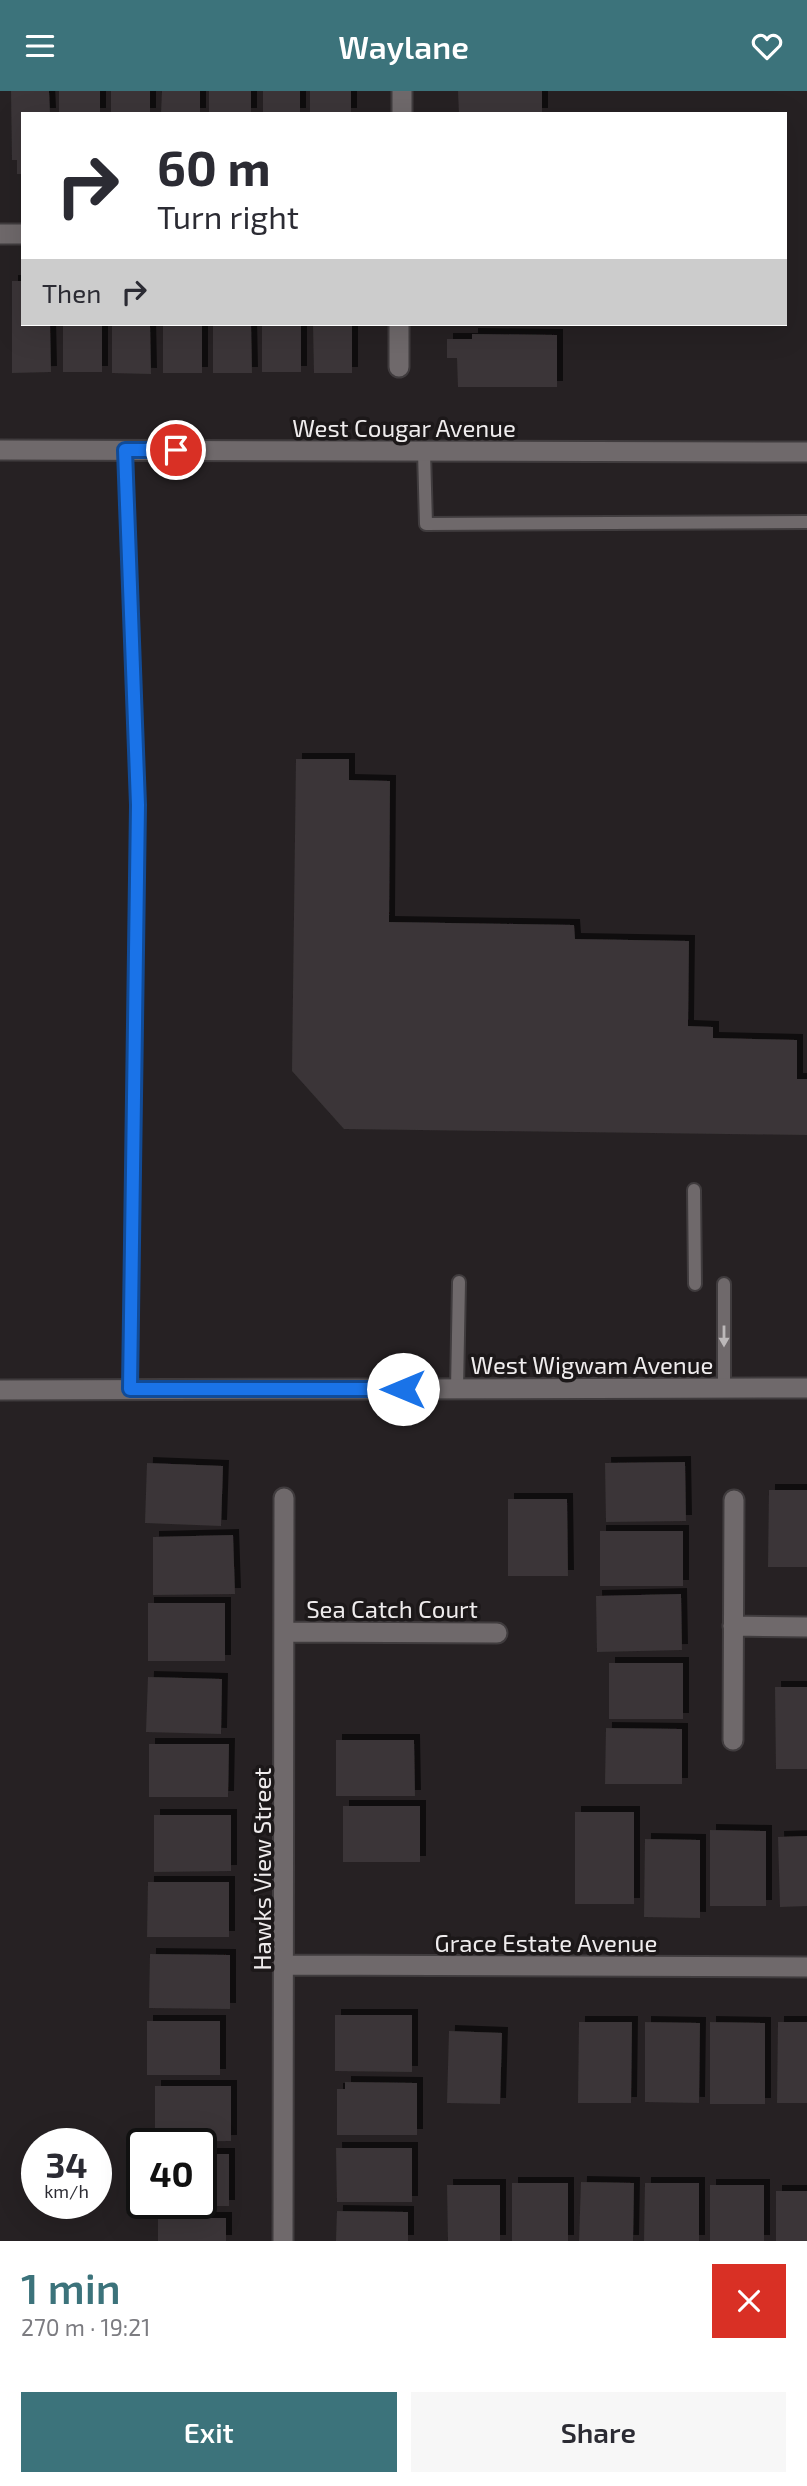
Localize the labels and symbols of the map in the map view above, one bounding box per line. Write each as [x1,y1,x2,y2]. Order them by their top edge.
street label: West Cougar Avenue [292,413,516,442]
pin [146,420,206,480]
one-way arrow [718,1325,730,1347]
street label: West Wigwam Avenue [471,1350,713,1379]
position arrow [366,1352,440,1426]
street label: Sea Catch Court [306,1594,478,1623]
street label: Hawks View Street [247,1768,276,1970]
street label: Grace Estate Avenue [435,1928,657,1957]
speed limit sign: 40 [126,2128,217,2219]

